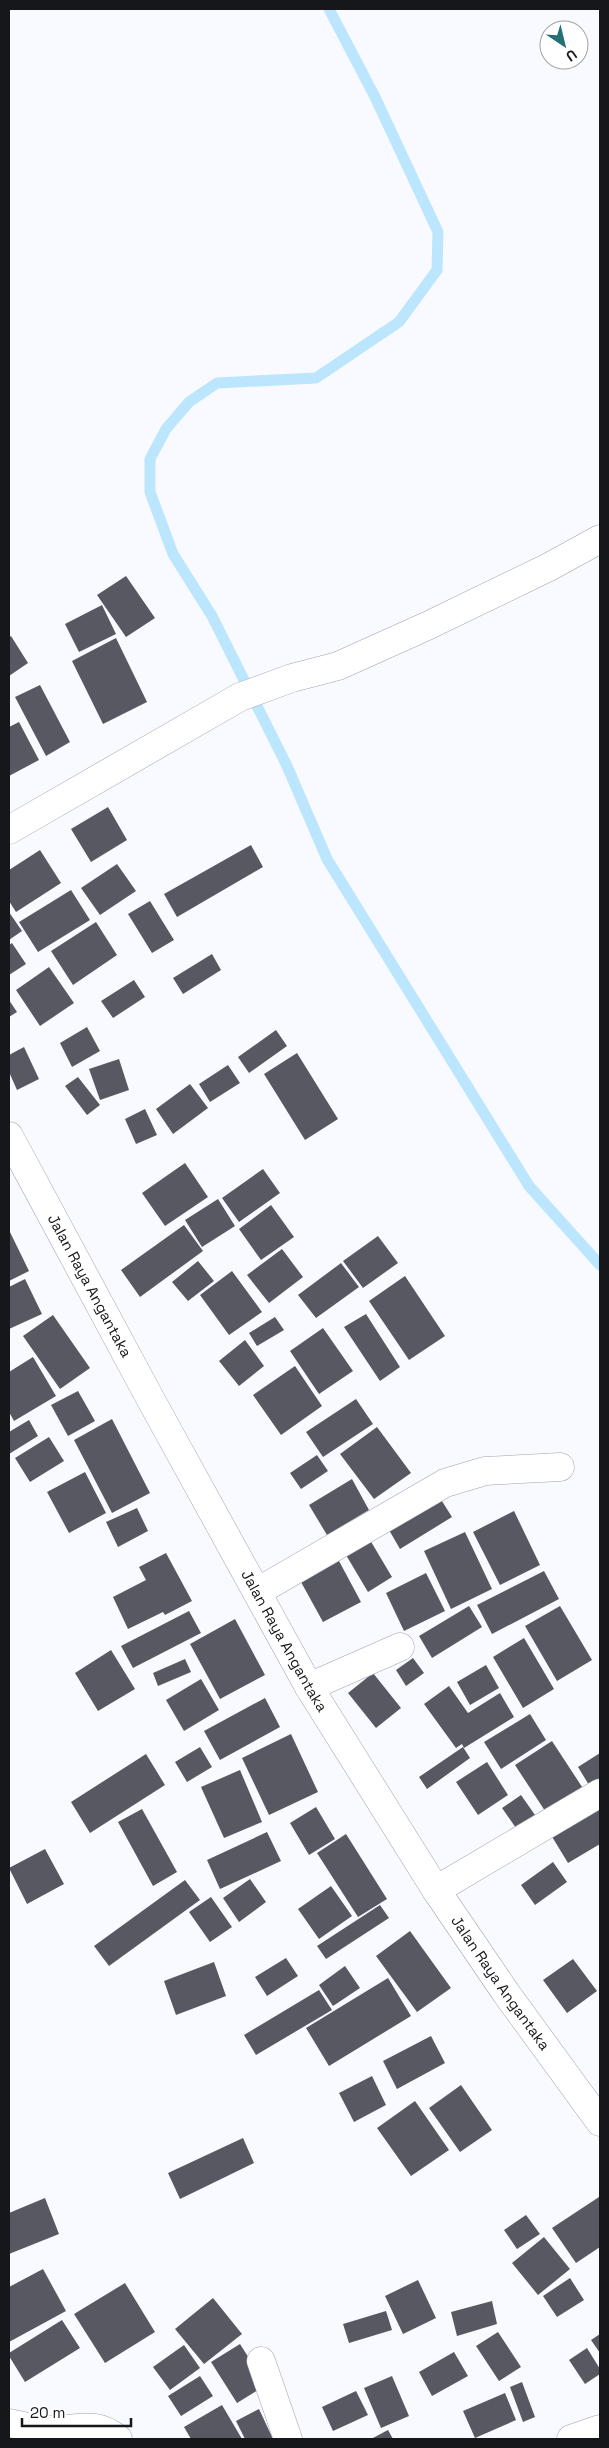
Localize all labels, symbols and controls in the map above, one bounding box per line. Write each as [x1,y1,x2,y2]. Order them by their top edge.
north arrow [539,20,589,70]
text: U [562,46,580,66]
street label: Jalan Raya Angantaka [44,1211,136,1361]
street label: Jalan Raya Angantaka [237,1566,332,1715]
street label: Jalan Raya Angantaka [447,1912,555,2054]
scale bar [22,2396,131,2428]
text: 20 m [30,2403,65,2422]

